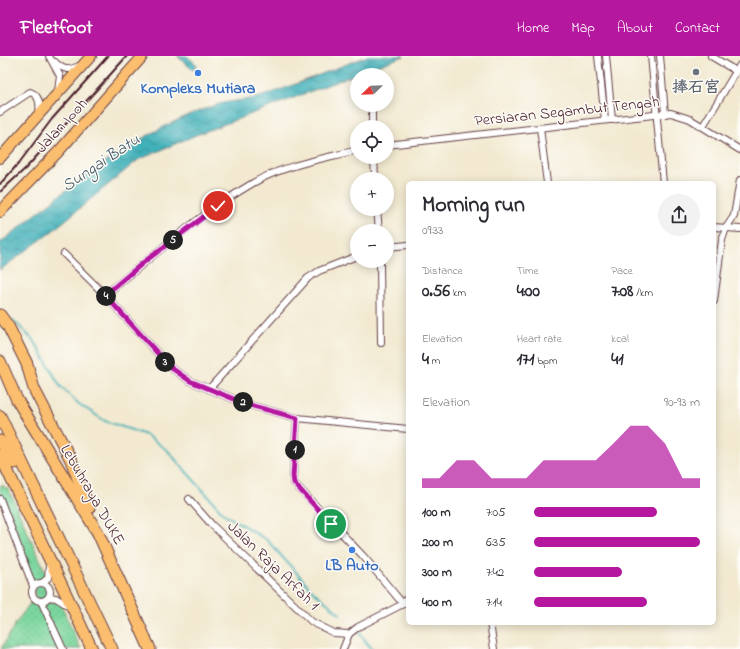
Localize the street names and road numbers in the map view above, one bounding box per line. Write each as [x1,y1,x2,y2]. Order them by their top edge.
street label: Persiaran Segambut Tengah [473,90,661,134]
street label: Jalan Ipoh [30,93,94,159]
street label: Lebuhraya DUKE [53,440,131,550]
street label: Jalan Raja Arfah 1 [221,515,325,617]

